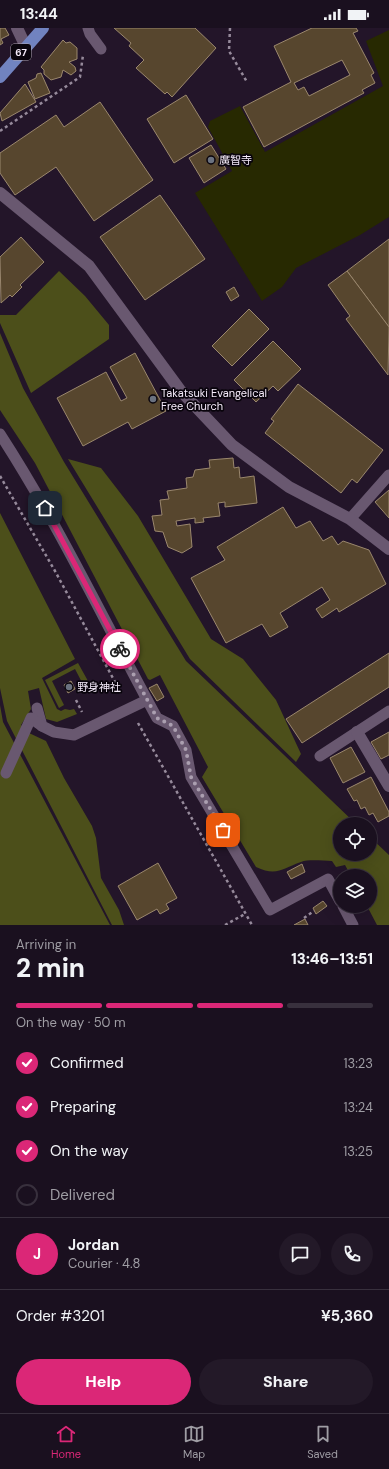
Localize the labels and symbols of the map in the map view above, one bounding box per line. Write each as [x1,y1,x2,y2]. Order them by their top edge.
road number: 67 [11,44,31,60]
place label: 廣智寺 [219,153,252,167]
marker: 廣智寺 [206,155,216,165]
place label: Takatsuki Evangelical Free Church [161,386,267,413]
marker: Takatsuki Evangelical Free Church [148,394,158,404]
pin [28,491,62,525]
courier [100,629,140,669]
place label: 野身神社 [77,680,121,694]
marker: 野身神社 [64,682,74,692]
pin [206,813,240,847]

